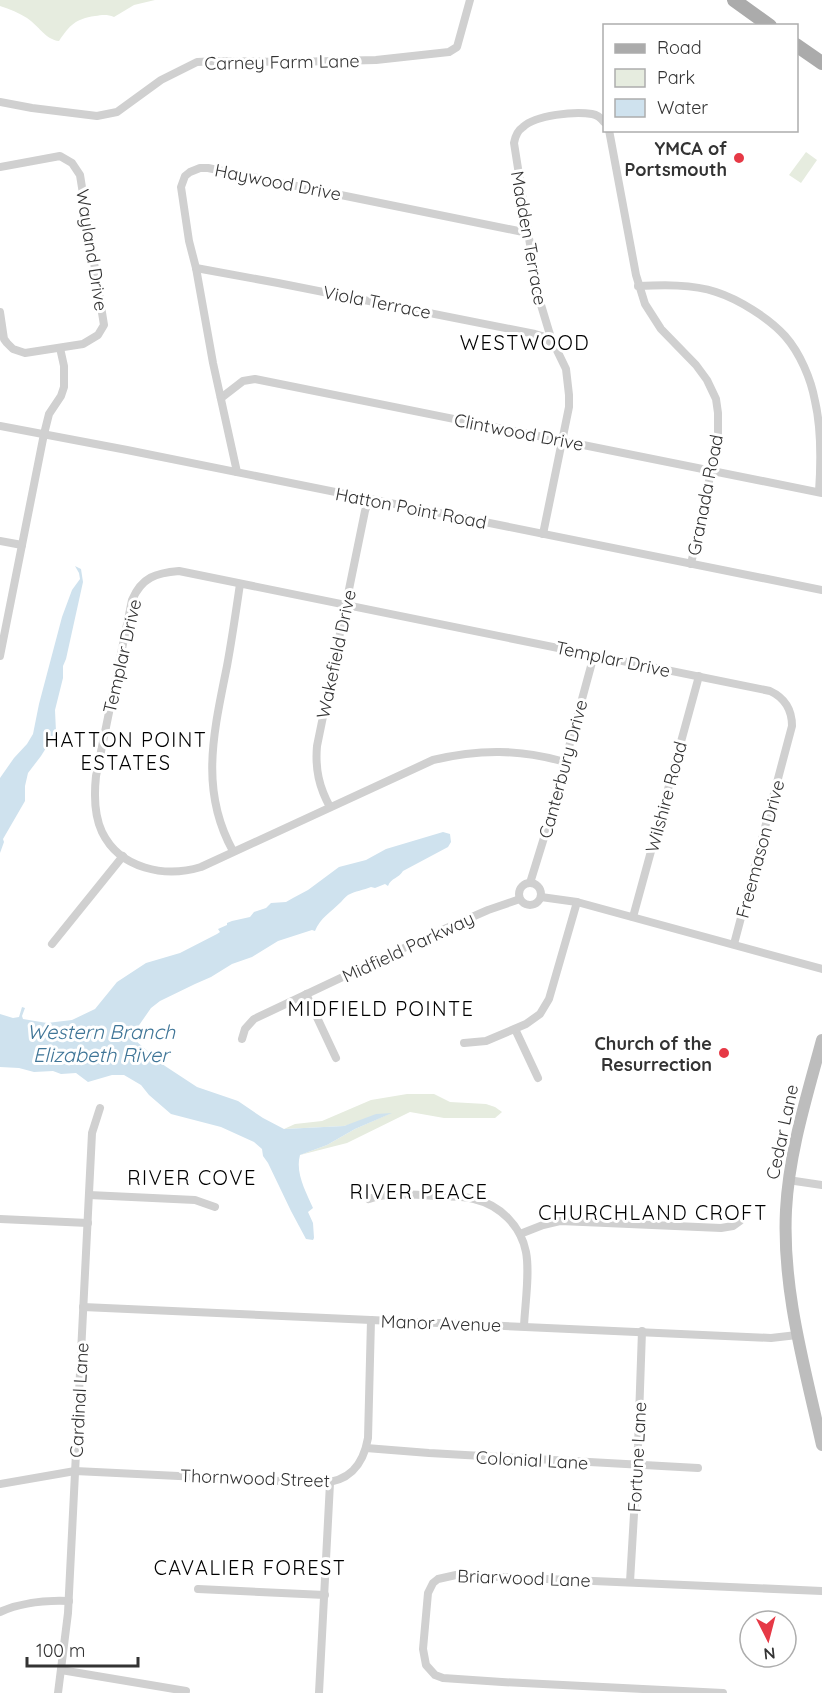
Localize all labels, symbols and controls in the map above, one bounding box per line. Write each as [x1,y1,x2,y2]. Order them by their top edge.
legend [603,24,798,132]
text: Road [657,36,702,59]
street label: Carney Farm Lane [204,49,360,75]
text: Park [657,66,695,89]
text: Water [657,96,708,119]
place label: YMCA of Portsmouth [625,137,727,181]
marker: YMCA of Portsmouth [732,151,746,165]
street label: Haywood Drive [213,158,343,206]
street label: Madden Terrace [506,169,552,307]
street label: Wayland Drive [71,187,113,313]
street label: Viola Terrace [321,280,433,324]
district label: WESTWOOD [460,330,590,355]
street label: Clintwood Drive [452,408,586,456]
street label: Granada Road [682,433,728,557]
street label: Hatton Point Road [333,482,489,534]
street label: Wakefield Drive [311,587,361,721]
street label: Templar Drive [98,597,146,715]
street label: Templar Drive [554,636,672,682]
street label: Canterbury Drive [533,697,593,841]
district label: HATTON POINT ESTATES [45,727,207,775]
street label: Wilshire Road [640,739,692,855]
street label: Freemason Drive [730,777,790,921]
street label: Midfield Parkway [338,906,478,988]
district label: MIDFIELD POINTE [288,996,474,1021]
water label: Western Branch Elizabeth River [27,1019,176,1067]
place label: Church of the Resurrection [595,1032,712,1076]
marker: Church of the Resurrection [717,1046,731,1060]
street label: Cedar Lane [761,1082,803,1182]
district label: RIVER COVE [127,1165,257,1190]
district label: RIVER PEACE [350,1179,488,1204]
district label: CHURCHLAND CROFT [538,1200,768,1225]
street label: Manor Avenue [380,1309,502,1337]
street label: Cardinal Lane [64,1342,94,1458]
street label: Fortune Lane [623,1401,651,1513]
street label: Colonial Lane [475,1446,589,1474]
street label: Thornwood Street [180,1464,330,1492]
district label: CAVALIER FOREST [154,1555,346,1580]
street label: Briarwood Lane [457,1564,591,1592]
north arrow [738,1609,798,1669]
scale bar [27,1630,138,1668]
text: 100 m [36,1639,85,1662]
text: N [763,1643,776,1664]

